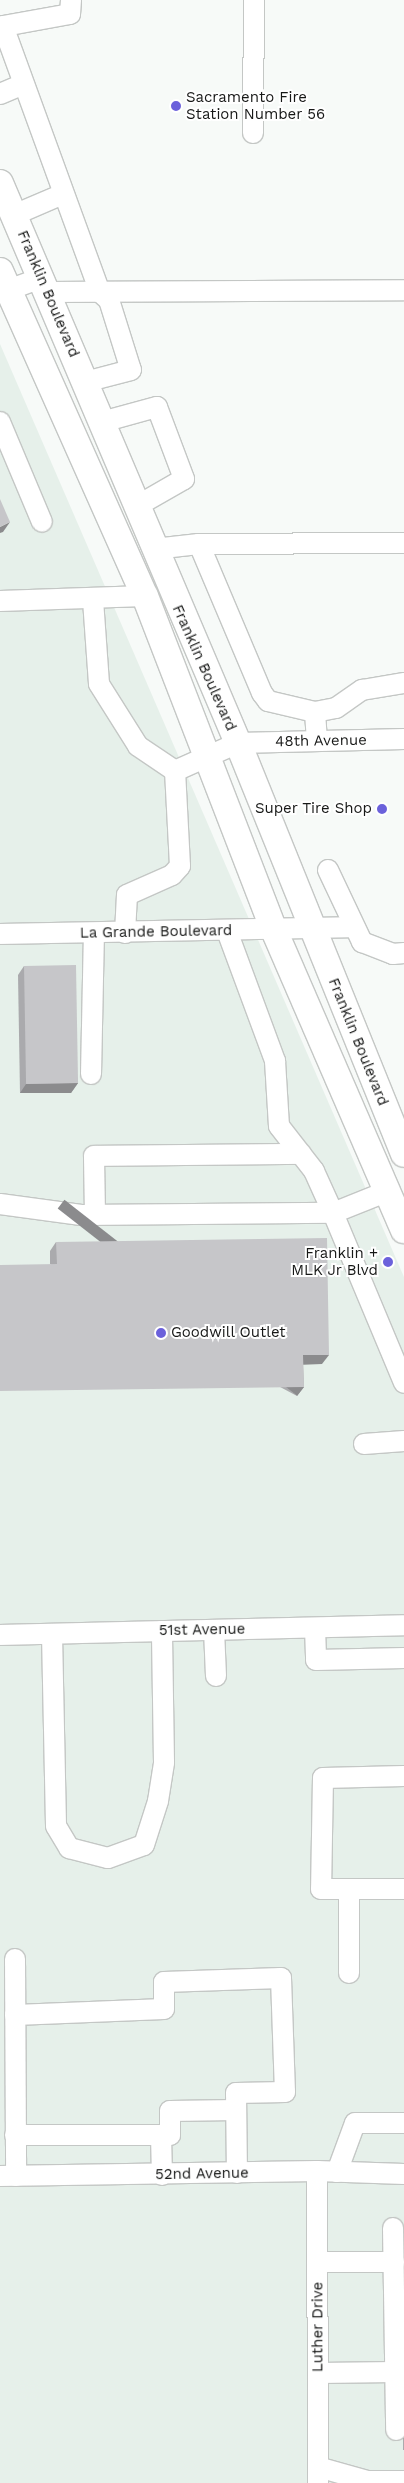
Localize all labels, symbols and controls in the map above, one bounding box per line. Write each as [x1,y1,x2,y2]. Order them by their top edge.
place label: Sacramento Fire Station Number 56 [186,88,325,123]
marker: Sacramento Fire Station Number 56 [170,100,182,112]
street label: Franklin Boulevard [13,228,83,360]
street label: Franklin Boulevard [168,602,240,734]
street label: 48th Avenue [275,731,367,751]
place label: Super Tire Shop [254,800,372,818]
marker: Super Tire Shop [376,803,388,815]
street label: La Grande Boulevard [79,922,233,942]
street label: Franklin Boulevard [324,976,392,1108]
place label: Franklin + MLK Jr Blvd [290,1244,378,1279]
marker: Franklin + MLK Jr Blvd [382,1256,394,1268]
place label: Goodwill Outlet [171,1324,286,1342]
marker: Goodwill Outlet [155,1327,167,1339]
street label: 51st Avenue [158,1620,246,1640]
street label: 52nd Avenue [155,2164,249,2184]
street label: Luther Drive [309,2282,327,2372]

